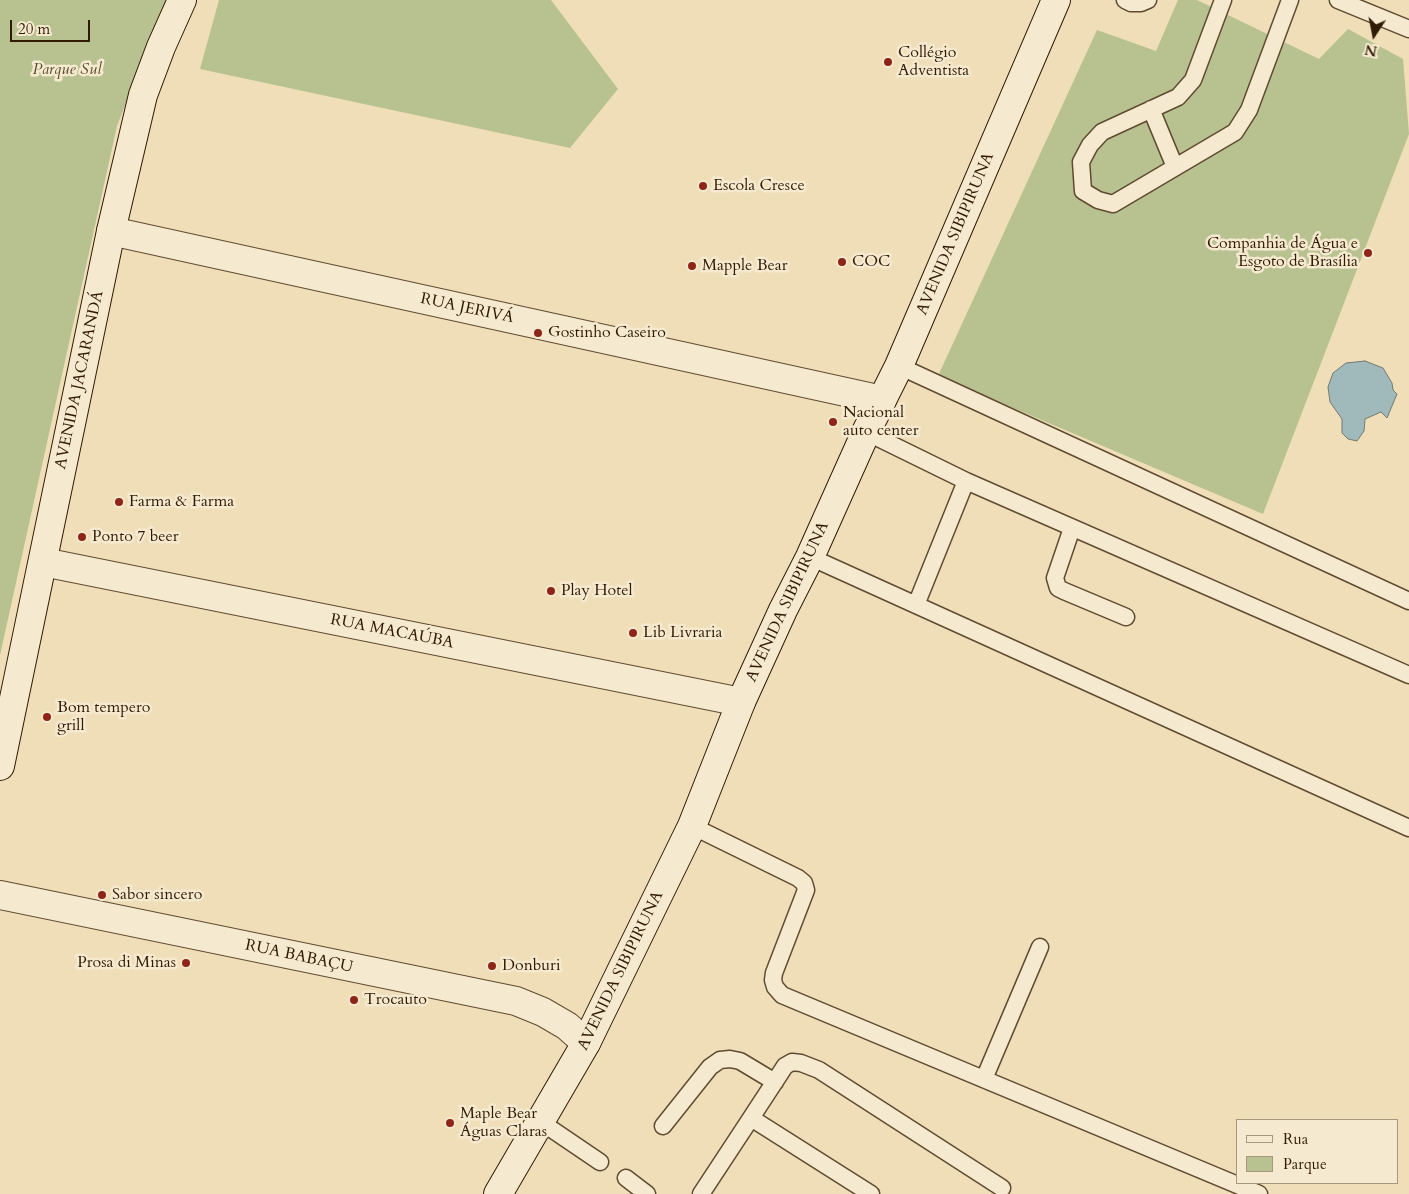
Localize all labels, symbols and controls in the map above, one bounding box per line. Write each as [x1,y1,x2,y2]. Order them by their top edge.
scale bar [12,10,92,42]
north arrow [1349,10,1399,60]
text: 20 m [18,19,50,39]
text: N [1363,40,1379,61]
place label: Collégio Adventista [898,43,969,81]
marker: Collégio Adventista [882,56,894,68]
park label: Parque Sul [32,60,102,80]
street label: AVENIDA SIBIPIRUNA [913,150,999,318]
place label: Escola Cresce [713,176,805,196]
marker: Escola Cresce [697,180,709,192]
place label: Companhia de Água e Esgoto de Brasília [1207,234,1358,272]
marker: Companhia de Água e Esgoto de Brasília [1362,247,1374,259]
place label: COC [852,252,890,272]
place label: Mapple Bear [702,256,788,276]
marker: COC [836,256,848,268]
marker: Mapple Bear [686,260,698,272]
street label: AVENIDA JACARANDÁ [52,289,108,471]
street label: RUA JERIVÁ [419,290,515,328]
place label: Gostinho Caseiro [548,323,666,343]
marker: Gostinho Caseiro [532,327,544,339]
place label: Nacional auto center [843,403,919,441]
marker: Nacional auto center [827,416,839,428]
place label: Farma & Farma [129,492,234,512]
marker: Farma & Farma [113,496,125,508]
street label: AVENIDA SIBIPIRUNA [742,519,834,685]
place label: Ponto 7 beer [92,527,179,547]
marker: Ponto 7 beer [76,531,88,543]
place label: Play Hotel [561,581,633,601]
marker: Play Hotel [545,585,557,597]
street label: RUA MACAÚBA [329,611,455,653]
place label: Lib Livraria [643,623,722,643]
marker: Lib Livraria [627,627,639,639]
place label: Bom tempero grill [57,698,150,736]
marker: Bom tempero grill [41,711,53,723]
place label: Sabor sincero [112,885,202,905]
street label: AVENIDA SIBIPIRUNA [574,888,668,1054]
marker: Sabor sincero [96,889,108,901]
street label: RUA BABAÇU [243,936,355,978]
place label: Prosa di Minas [77,953,176,973]
place label: Donburi [502,956,560,976]
marker: Prosa di Minas [180,957,192,969]
marker: Donburi [486,960,498,972]
place label: Trocauto [364,990,427,1010]
marker: Trocauto [348,994,360,1006]
place label: Maple Bear Águas Claras [460,1104,547,1142]
marker: Maple Bear Águas Claras [444,1117,456,1129]
legend [1236,1119,1399,1184]
text: Rua [1283,1129,1308,1149]
text: Parque [1283,1154,1327,1174]

